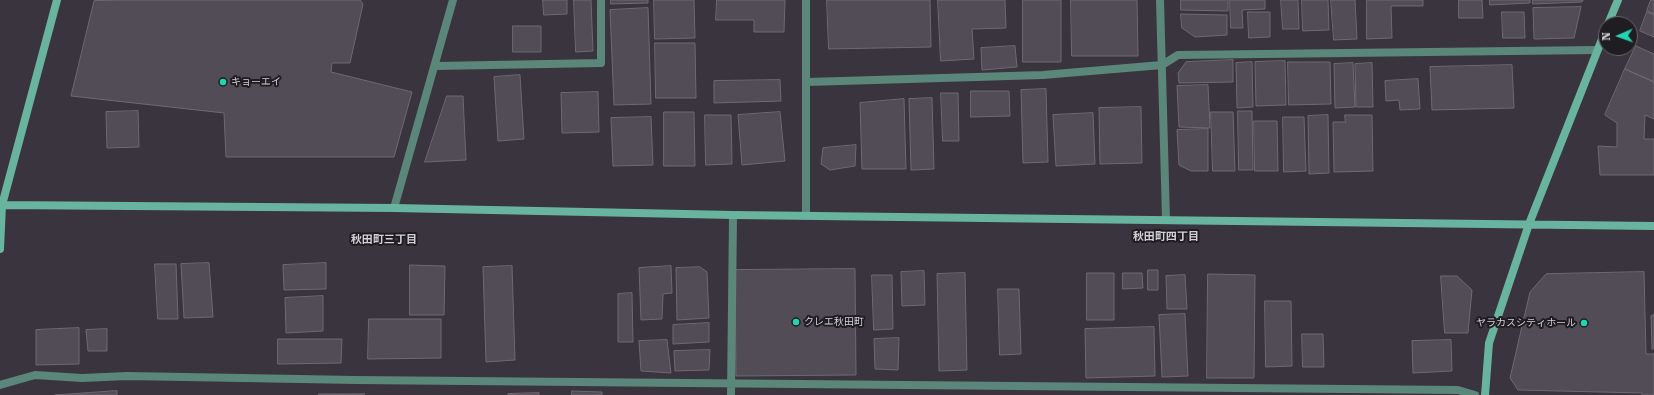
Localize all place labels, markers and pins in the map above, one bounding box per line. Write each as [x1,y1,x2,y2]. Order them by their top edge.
place label: キョーエイ [231,76,281,88]
marker: キョーエイ [218,77,228,87]
place label: クレエ秋田町 [804,316,864,328]
marker: クレエ秋田町 [791,317,801,327]
place label: ヤラカスシティホール [1476,317,1576,329]
marker: ヤラカスシティホール [1579,318,1589,328]

